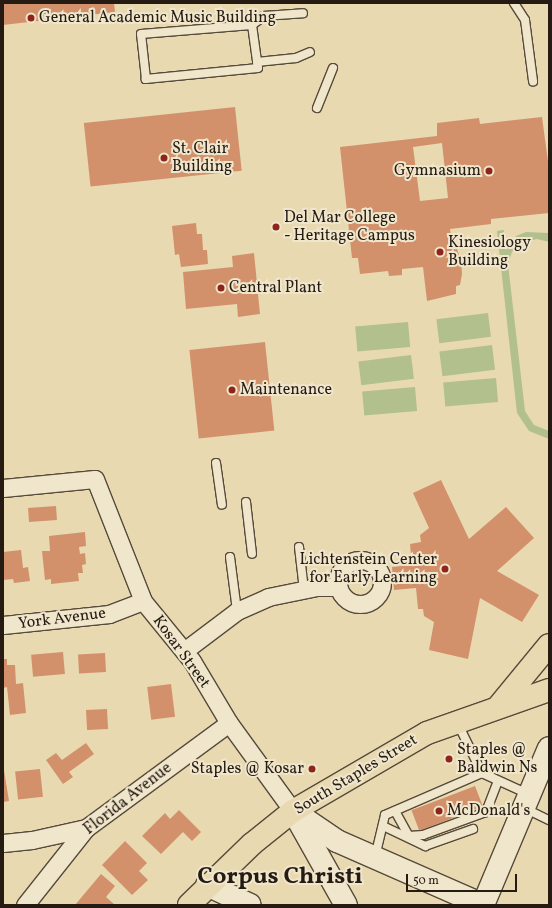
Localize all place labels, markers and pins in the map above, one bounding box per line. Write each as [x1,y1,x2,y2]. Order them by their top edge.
place label: General Academic Music Building [39,8,276,28]
marker: General Academic Music Building [26,13,36,23]
place label: St. Clair Building [172,139,232,177]
marker: St. Clair Building [159,153,169,163]
place label: Gymnasium [394,161,481,181]
marker: Gymnasium [484,166,494,176]
place label: Del Mar College - Heritage Campus [284,208,415,246]
marker: Del Mar College - Heritage Campus [271,222,281,232]
place label: Kinesiology Building [448,233,531,271]
marker: Kinesiology Building [435,247,445,257]
place label: Central Plant [229,278,322,298]
marker: Central Plant [216,283,226,293]
place label: Maintenance [240,380,332,400]
marker: Maintenance [227,385,237,395]
place label: Lichtenstein Center for Early Learning [300,550,437,588]
marker: Lichtenstein Center for Early Learning [440,564,450,574]
place label: Staples @ Baldwin Ns [457,740,537,778]
marker: Staples @ Baldwin Ns [444,754,454,764]
place label: Staples @ Kosar [191,759,304,779]
marker: Staples @ Kosar [307,764,317,774]
place label: McDonald's [447,801,530,821]
marker: McDonald's [434,806,444,816]

